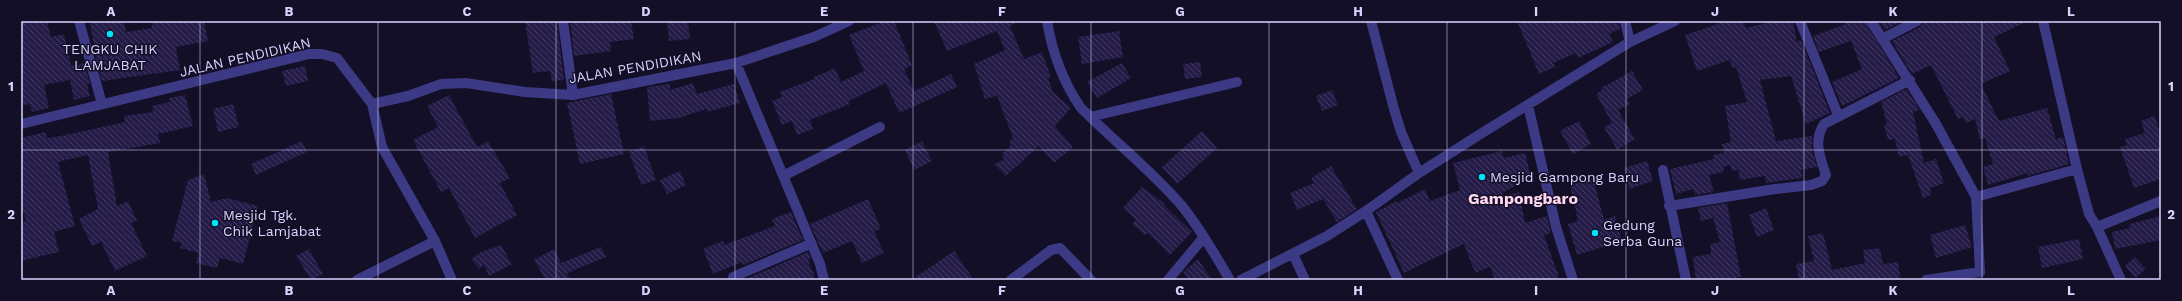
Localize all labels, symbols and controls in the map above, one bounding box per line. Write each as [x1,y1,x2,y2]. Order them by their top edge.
text: A [107,4,116,19]
text: B [285,4,294,19]
text: C [463,4,472,19]
text: D [641,4,651,19]
text: E [820,4,828,19]
text: F [998,4,1006,19]
text: G [1175,4,1185,19]
text: H [1353,4,1363,19]
text: I [1534,4,1538,19]
text: J [1711,4,1719,19]
text: K [1888,4,1898,19]
text: L [2067,4,2075,19]
marker: TENGKU CHIK LAMJABAT [105,29,115,39]
street label: JALAN PENDIDIKAN [178,34,312,80]
place label: TENGKU CHIK LAMJABAT [63,41,157,73]
street label: JALAN PENDIDIKAN [567,47,703,87]
text: 1 [8,79,14,94]
text: 1 [2168,79,2174,94]
place label: Mesjid Gampong Baru [1490,169,1639,185]
marker: Mesjid Gampong Baru [1477,172,1487,182]
district label: Gampongbaro [1468,189,1578,208]
text: 2 [7,207,15,222]
place label: Mesjid Tgk. Chik Lamjabat [223,207,321,239]
text: 2 [2167,207,2175,222]
place label: Gedung Serba Guna [1603,217,1682,249]
marker: Mesjid Tgk. Chik Lamjabat [210,218,220,228]
marker: Gedung Serba Guna [1590,228,1600,238]
text: A [107,283,116,298]
text: B [285,283,294,298]
text: C [463,283,472,298]
text: D [641,283,651,298]
text: E [820,283,828,298]
text: F [998,283,1006,298]
text: G [1175,283,1185,298]
text: H [1353,283,1363,298]
text: I [1534,283,1538,298]
text: J [1711,283,1719,298]
text: K [1888,283,1898,298]
text: L [2067,283,2075,298]

